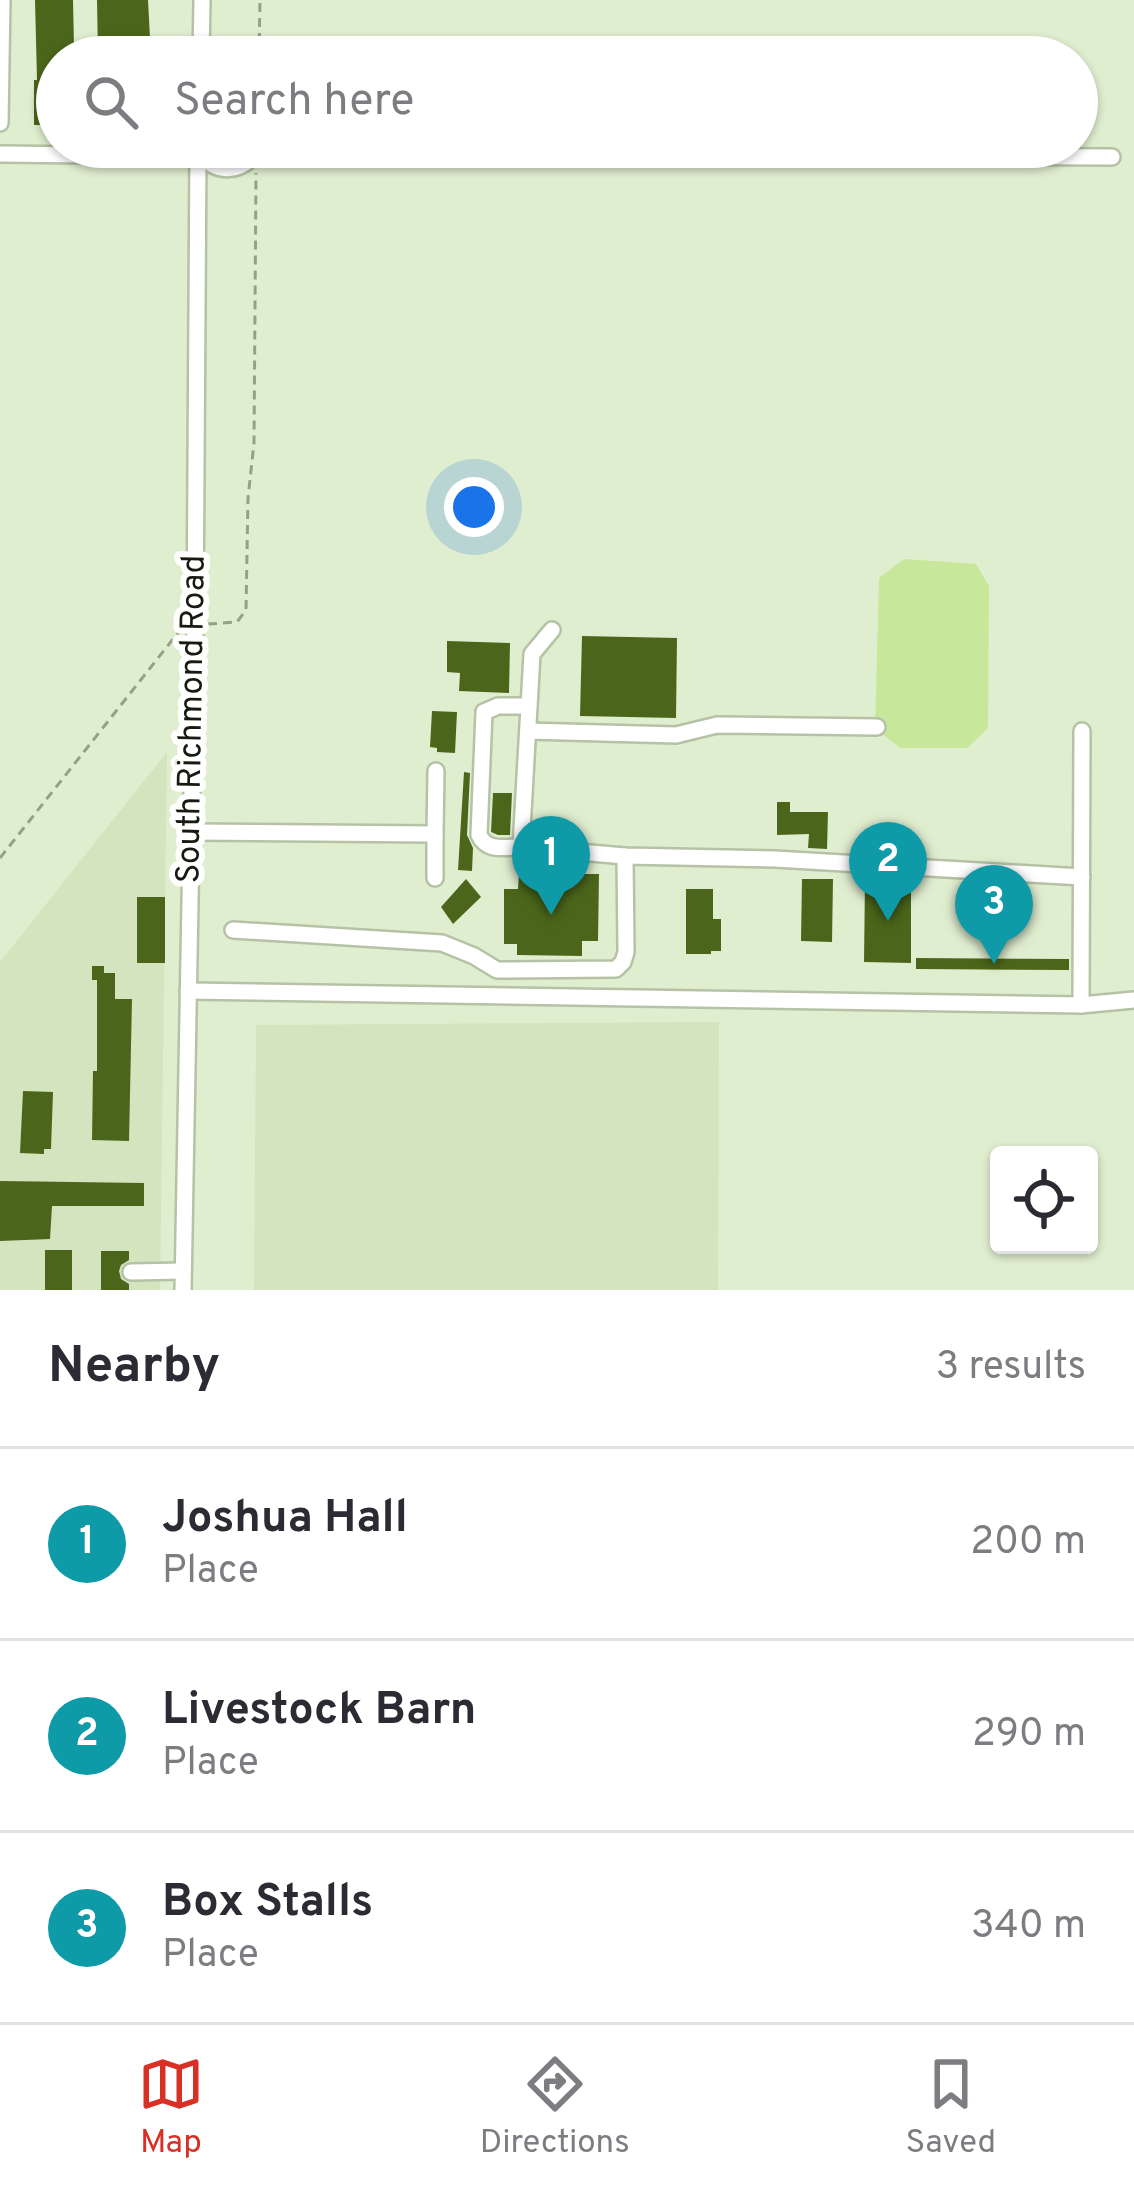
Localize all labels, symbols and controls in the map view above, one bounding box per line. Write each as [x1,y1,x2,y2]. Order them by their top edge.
search box [36,36,1098,168]
icon: search [78,69,144,135]
text: Search here [174,74,414,131]
your location [444,477,504,537]
street label: South Richmond Road [169,554,217,884]
pin: 1 [512,816,590,915]
pin: 2 [849,822,927,921]
pin: 3 [955,865,1033,964]
map controls [990,1146,1098,1254]
button: locate [990,1146,1098,1254]
text: Nearby [48,1336,220,1401]
text: 3 results [936,1344,1086,1393]
text: Joshua Hall [162,1491,408,1548]
text: 1 [79,1519,95,1568]
text: 200 m [970,1519,1086,1568]
text: Place [162,1548,259,1597]
text: Livestock Barn [162,1683,476,1740]
text: 2 [75,1711,99,1760]
text: 290 m [972,1711,1086,1760]
text: Place [162,1740,259,1789]
text: Box Stalls [162,1875,373,1932]
text: 3 [75,1903,99,1952]
text: 340 m [971,1903,1086,1952]
text: Place [162,1932,259,1981]
tab: Map [138,2051,204,2165]
tab: Directions [480,2051,630,2165]
tab: Saved [905,2051,996,2165]

